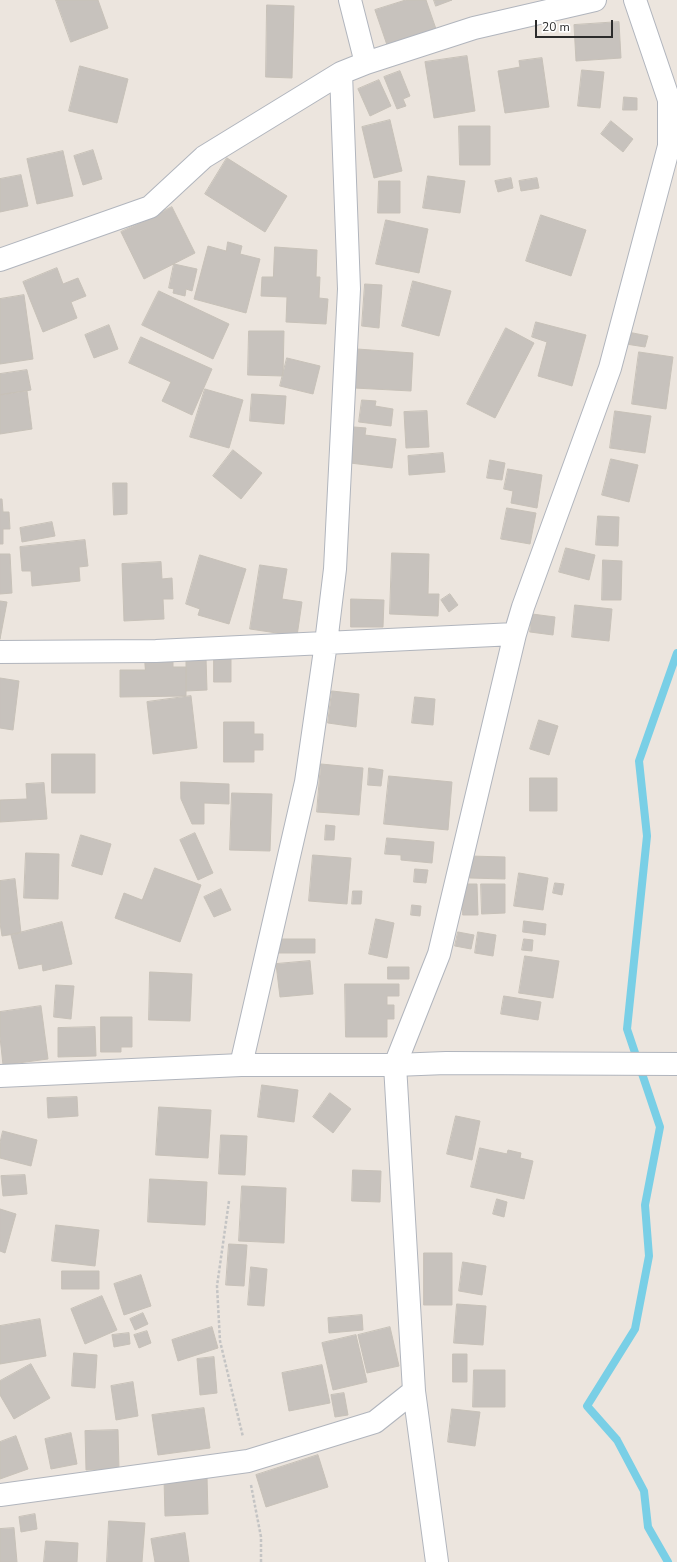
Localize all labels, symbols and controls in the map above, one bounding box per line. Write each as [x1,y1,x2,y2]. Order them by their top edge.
scale bar [537,12,615,38]
text: 20 m [542,19,570,35]

